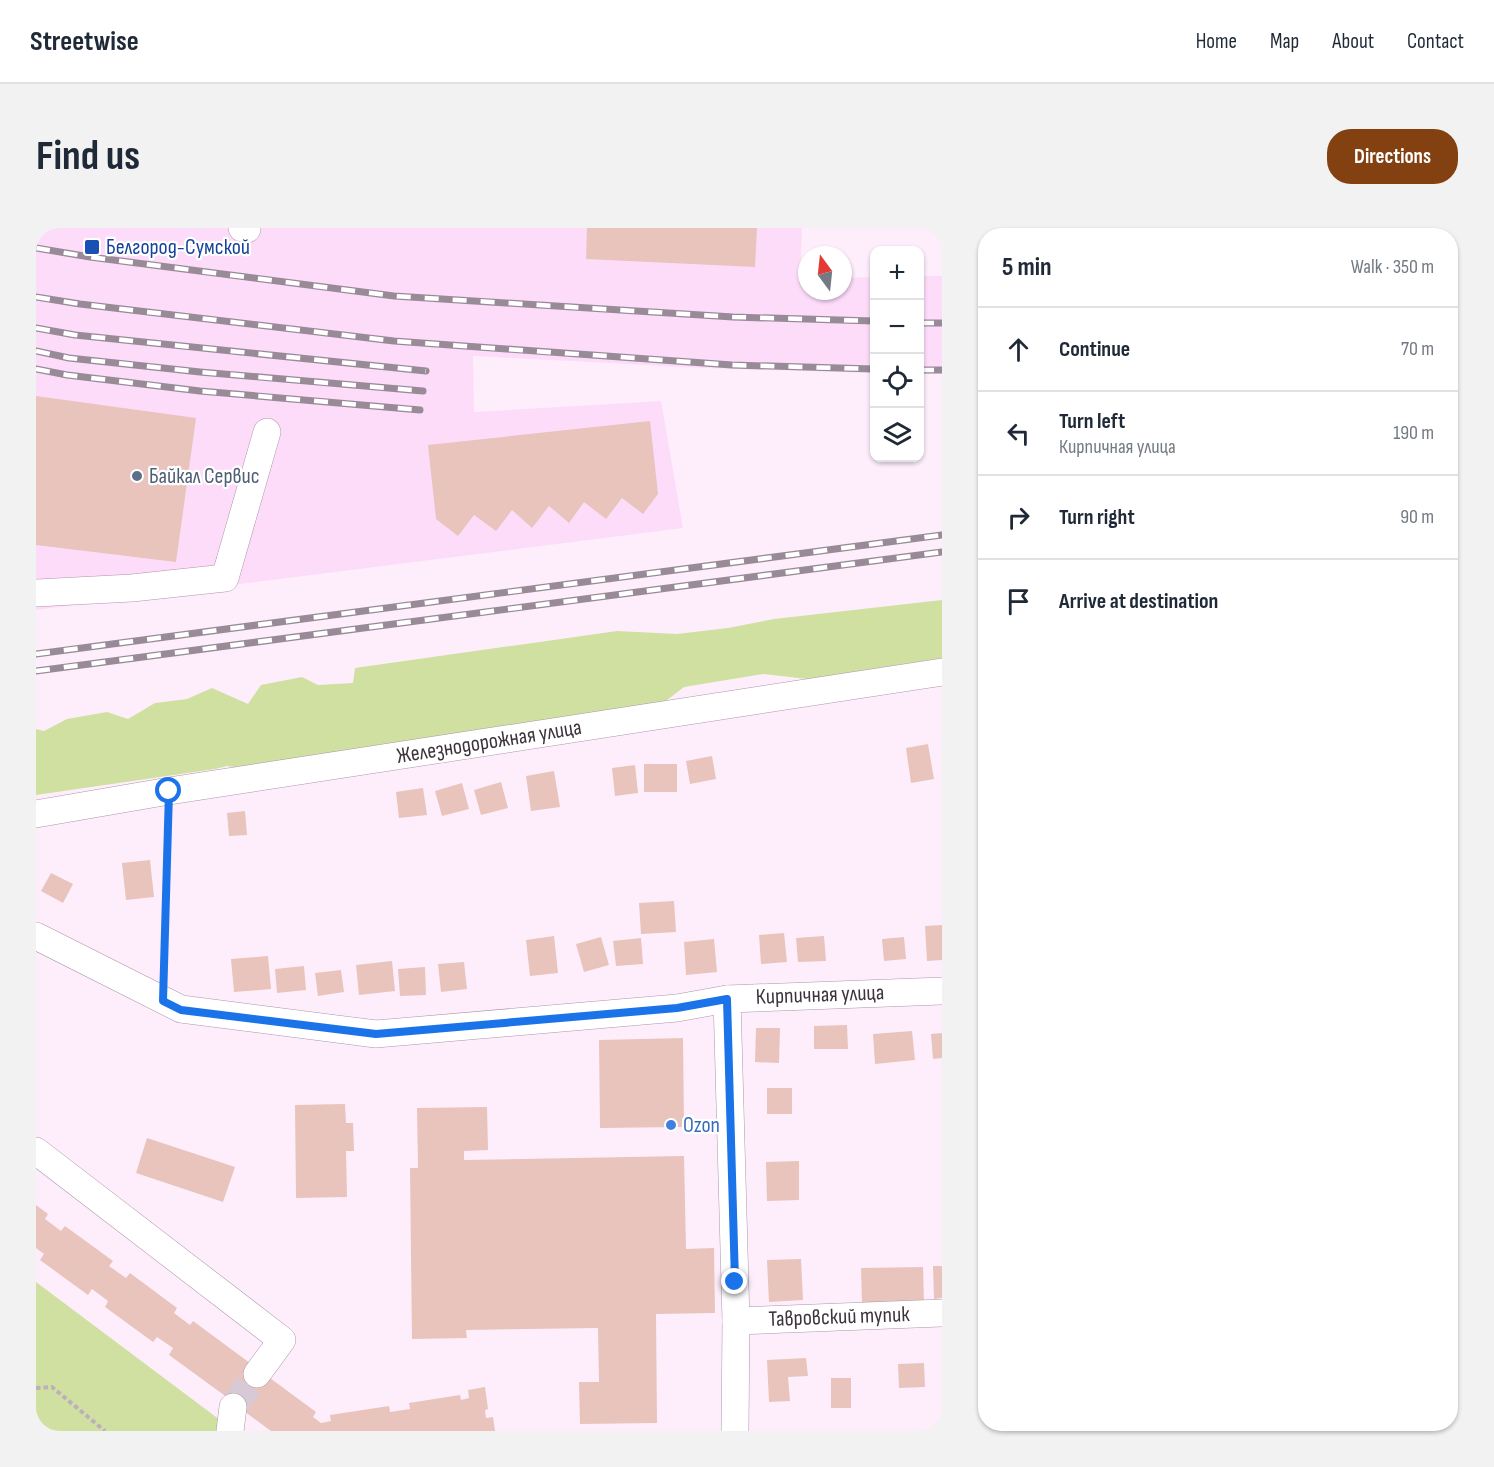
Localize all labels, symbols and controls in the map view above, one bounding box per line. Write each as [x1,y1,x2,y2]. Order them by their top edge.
text: Streetwise [30,25,139,58]
text: Home [1196,29,1237,54]
text: Map [1270,29,1299,54]
text: About [1332,29,1374,54]
text: Contact [1407,29,1464,54]
button: Directions [1327,129,1458,184]
text: Find us [36,131,140,182]
place label: Белгород-Сумской [106,234,250,261]
marker: Белгород-Сумской [83,238,101,256]
north arrow [798,246,852,300]
map controls [870,246,924,462]
button: + [870,246,924,300]
text: 5 min [1002,252,1052,283]
text: Walk · 350 m [1351,255,1434,279]
button: − [870,300,924,354]
icon: ahead [1002,333,1035,366]
text: Continue [1059,336,1130,363]
text: 70 m [1401,337,1434,361]
button: locate [870,354,924,408]
button: layers [870,408,924,462]
text: Turn left [1059,408,1125,435]
icon: left [1002,417,1035,450]
text: 190 m [1393,421,1434,445]
text: Кирпичная улица [1059,435,1176,459]
place label: Байкал Сервис [149,463,260,490]
marker: Байкал Сервис [130,469,144,483]
icon: right [1002,501,1035,534]
text: Turn right [1059,504,1135,531]
text: 90 m [1400,505,1434,529]
icon: arrive [1002,585,1035,618]
text: Arrive at destination [1059,588,1218,615]
street label: Железнодорожная улица [395,714,583,770]
route start [155,777,181,803]
street label: Кирпичная улица [755,979,885,1011]
place label: Ozon [683,1112,720,1139]
marker: Ozon [664,1118,678,1132]
route end [721,1268,747,1294]
street label: Тавровский тупик [768,1301,911,1333]

